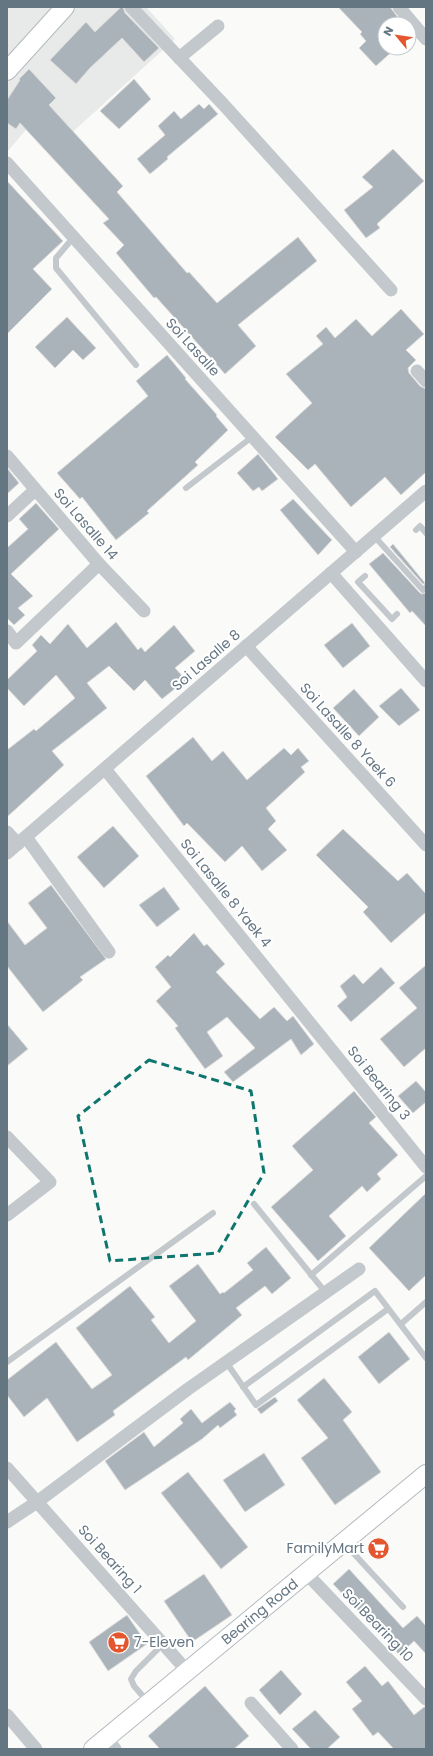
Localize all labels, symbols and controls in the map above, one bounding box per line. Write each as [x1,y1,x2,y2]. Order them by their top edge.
north arrow [377,16,417,56]
text: N [379,24,397,39]
street label: Soi Lasalle [161,313,225,381]
street label: Soi Lasalle 14 [49,484,123,564]
street label: Soi Lasalle 8 [167,625,245,695]
street label: Soi Lasalle 8 Yaek 6 [296,678,401,792]
street label: Soi Lasalle 8 Yaek 4 [176,834,276,952]
street label: Soi Bearing 3 [343,1042,415,1124]
street label: Soi Bearing 1 [74,1520,146,1598]
supermarket icon: FamilyMart [366,1535,392,1561]
place label: FamilyMart [286,1538,364,1558]
street label: Bearing Road [217,1574,302,1649]
street label: Soi Bearing 10 [338,1584,418,1666]
supermarket icon: 7-Eleven [105,1629,131,1655]
place label: 7-Eleven [134,1632,194,1652]

